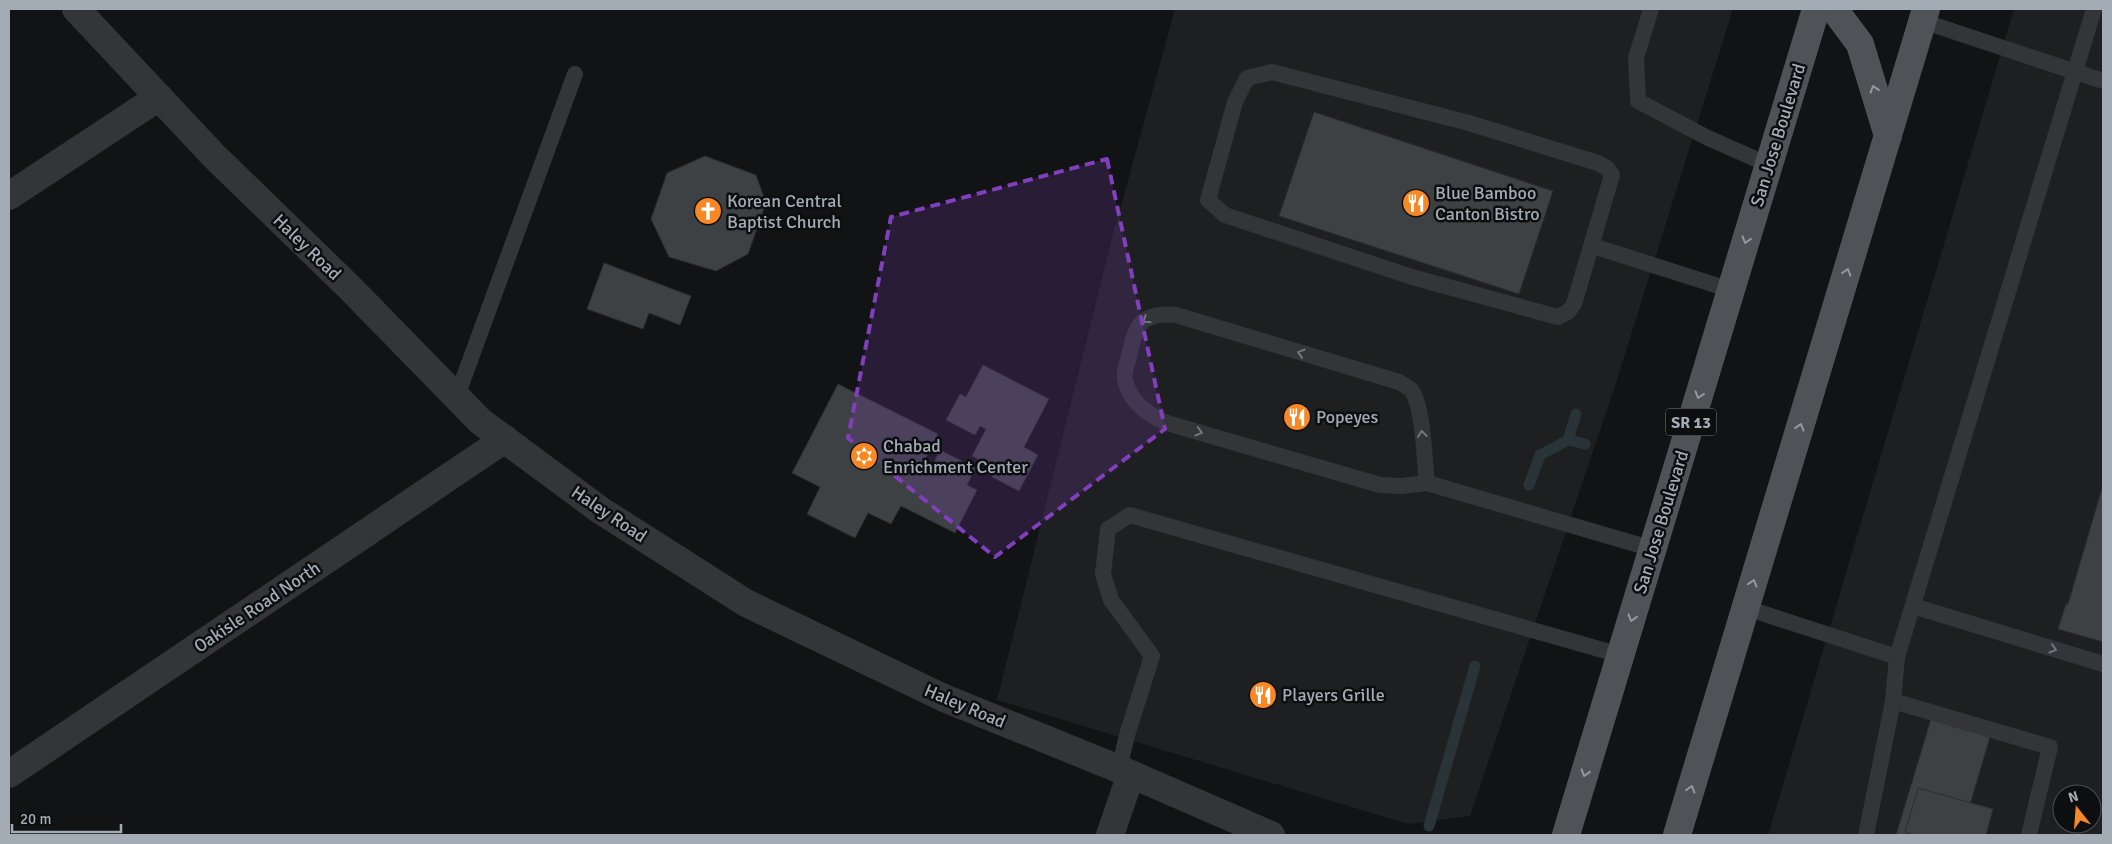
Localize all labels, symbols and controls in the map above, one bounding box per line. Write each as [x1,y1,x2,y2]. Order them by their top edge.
street label: San Jose Boulevard [1746,61,1810,209]
one-way arrow [1869,86,1879,94]
place label: Blue Bamboo Canton Bistro [1435,182,1540,225]
restaurant icon: Blue Bamboo Canton Bistro [1401,188,1431,218]
place label: Korean Central Baptist Church [727,190,842,233]
church icon: Korean Central Baptist Church [693,196,723,226]
street label: Haley Road [268,209,346,285]
one-way arrow [1742,235,1752,243]
one-way arrow [1842,268,1852,276]
one-way arrow [1143,314,1152,324]
one-way arrow [1298,348,1306,358]
one-way arrow [1695,391,1705,399]
restaurant icon: Popeyes [1282,402,1312,432]
place label: Popeyes [1316,406,1379,428]
road number: SR 13 [1666,408,1716,436]
one-way arrow [1795,424,1805,432]
one-way arrow [1194,427,1203,437]
one-way arrow [1417,430,1428,438]
place label: Chabad Enrichment Center [883,435,1028,478]
synagogue icon: Chabad Enrichment Center [849,441,879,471]
street label: San Jose Boulevard [1629,448,1693,596]
street label: Haley Road [567,481,651,547]
street label: Oakisle Road North [190,557,324,657]
one-way arrow [1748,579,1758,587]
one-way arrow [1627,613,1637,621]
one-way arrow [2048,643,2056,653]
street label: Haley Road [921,679,1009,733]
restaurant icon: Players Grille [1248,680,1278,710]
place label: Players Grille [1282,684,1385,706]
one-way arrow [1580,769,1590,777]
north arrow [2052,784,2102,834]
one-way arrow [1685,785,1695,793]
text: N [2066,787,2080,807]
scale bar [12,802,121,834]
text: 20 m [20,810,51,828]

